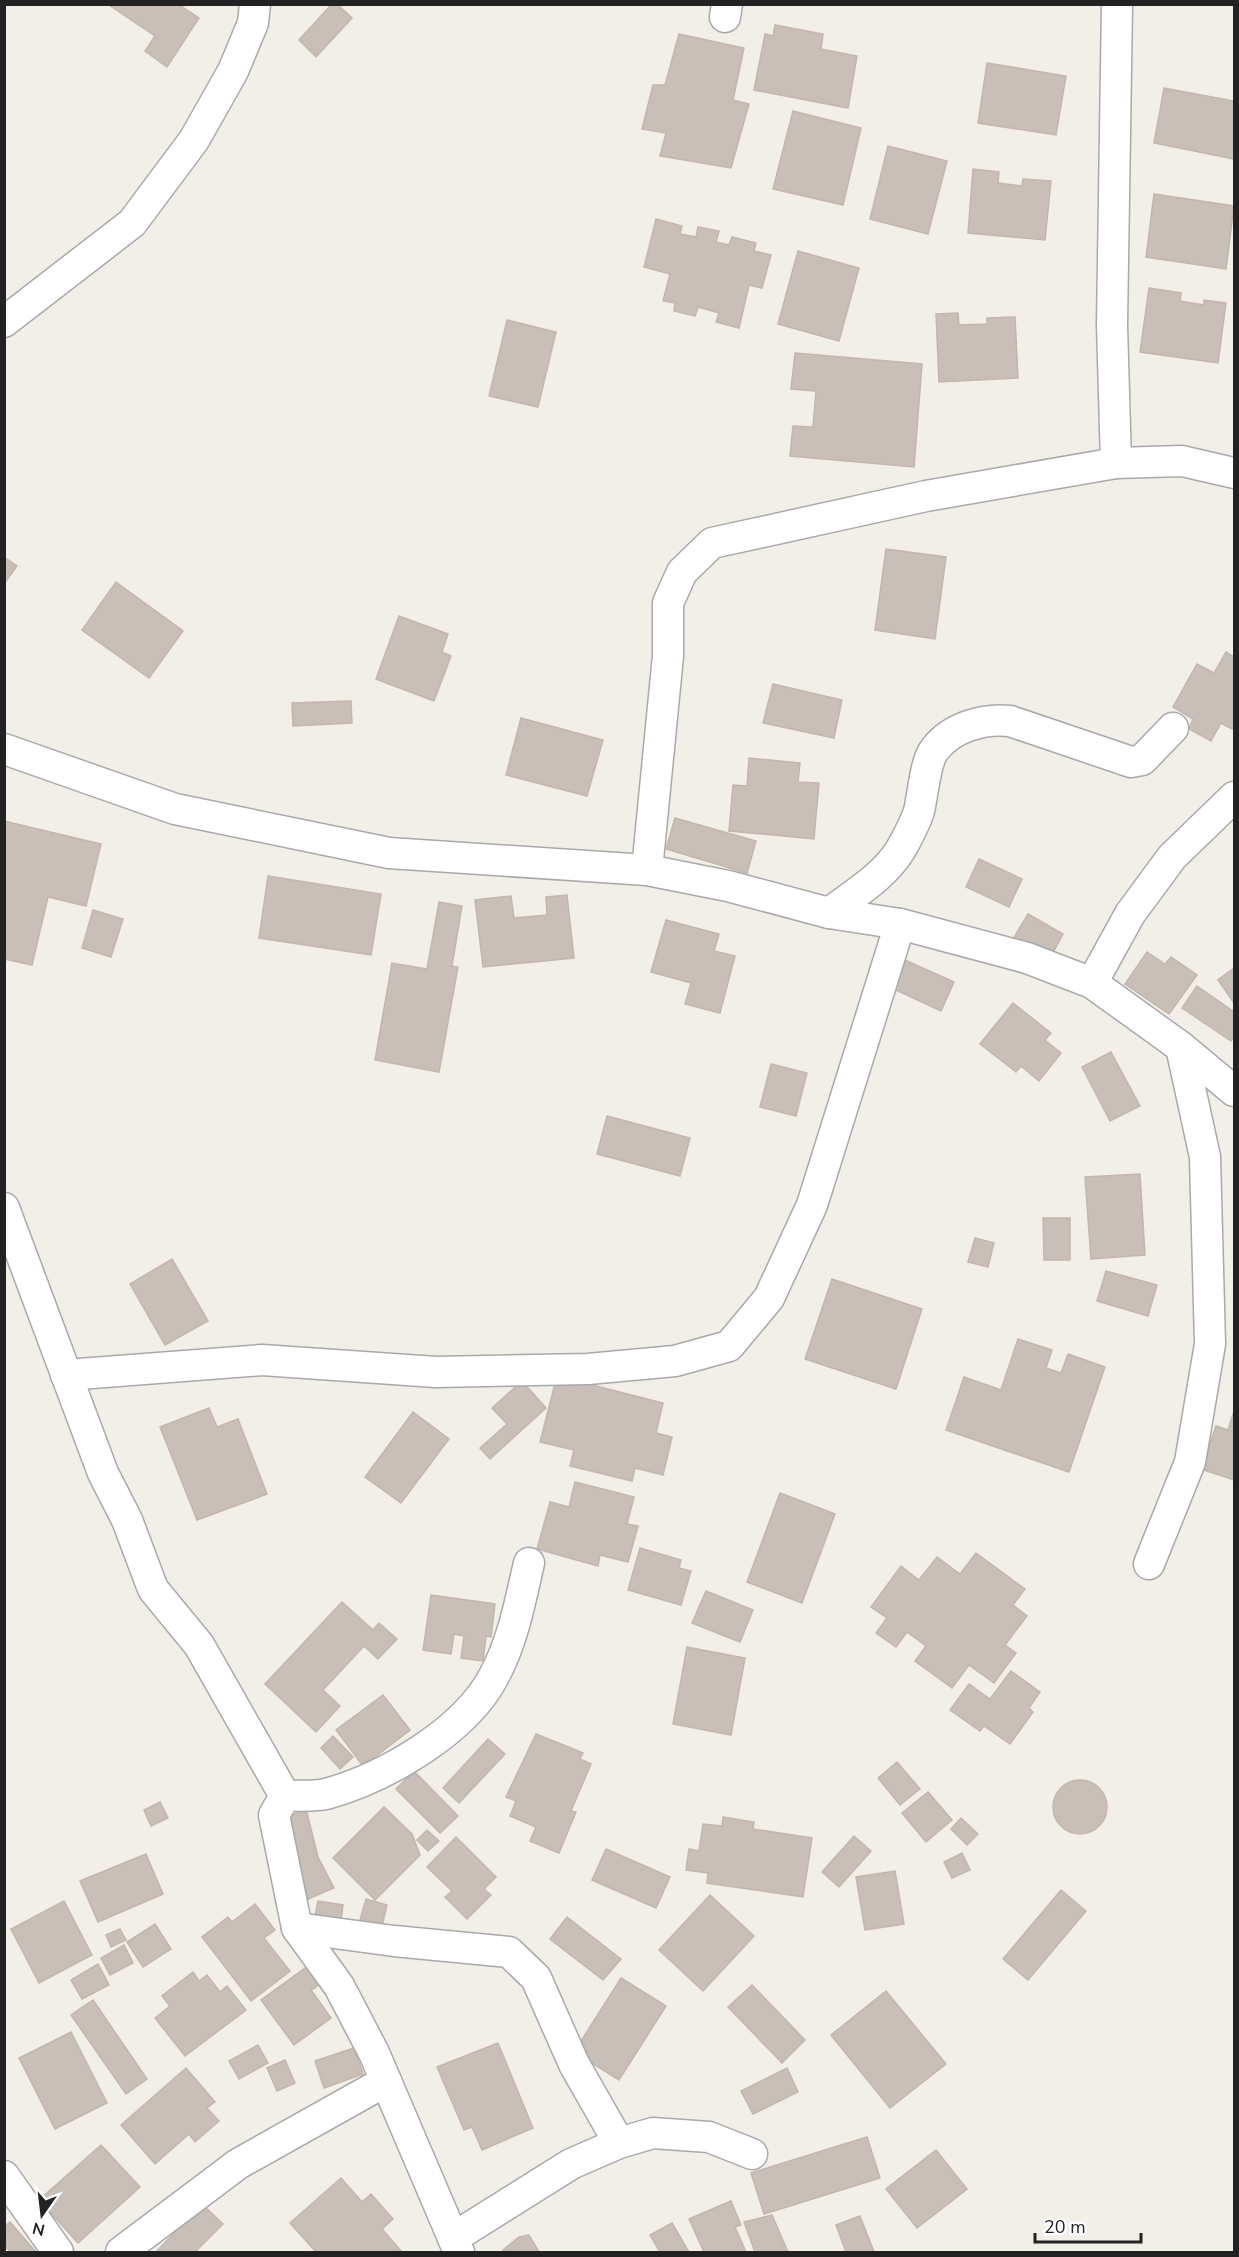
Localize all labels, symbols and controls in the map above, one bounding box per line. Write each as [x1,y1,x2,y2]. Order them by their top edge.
north arrow [12,2185,72,2245]
scale bar [1035,2206,1142,2244]
text: 20 m [1044,2215,1086,2239]
text: N [30,2216,47,2241]

